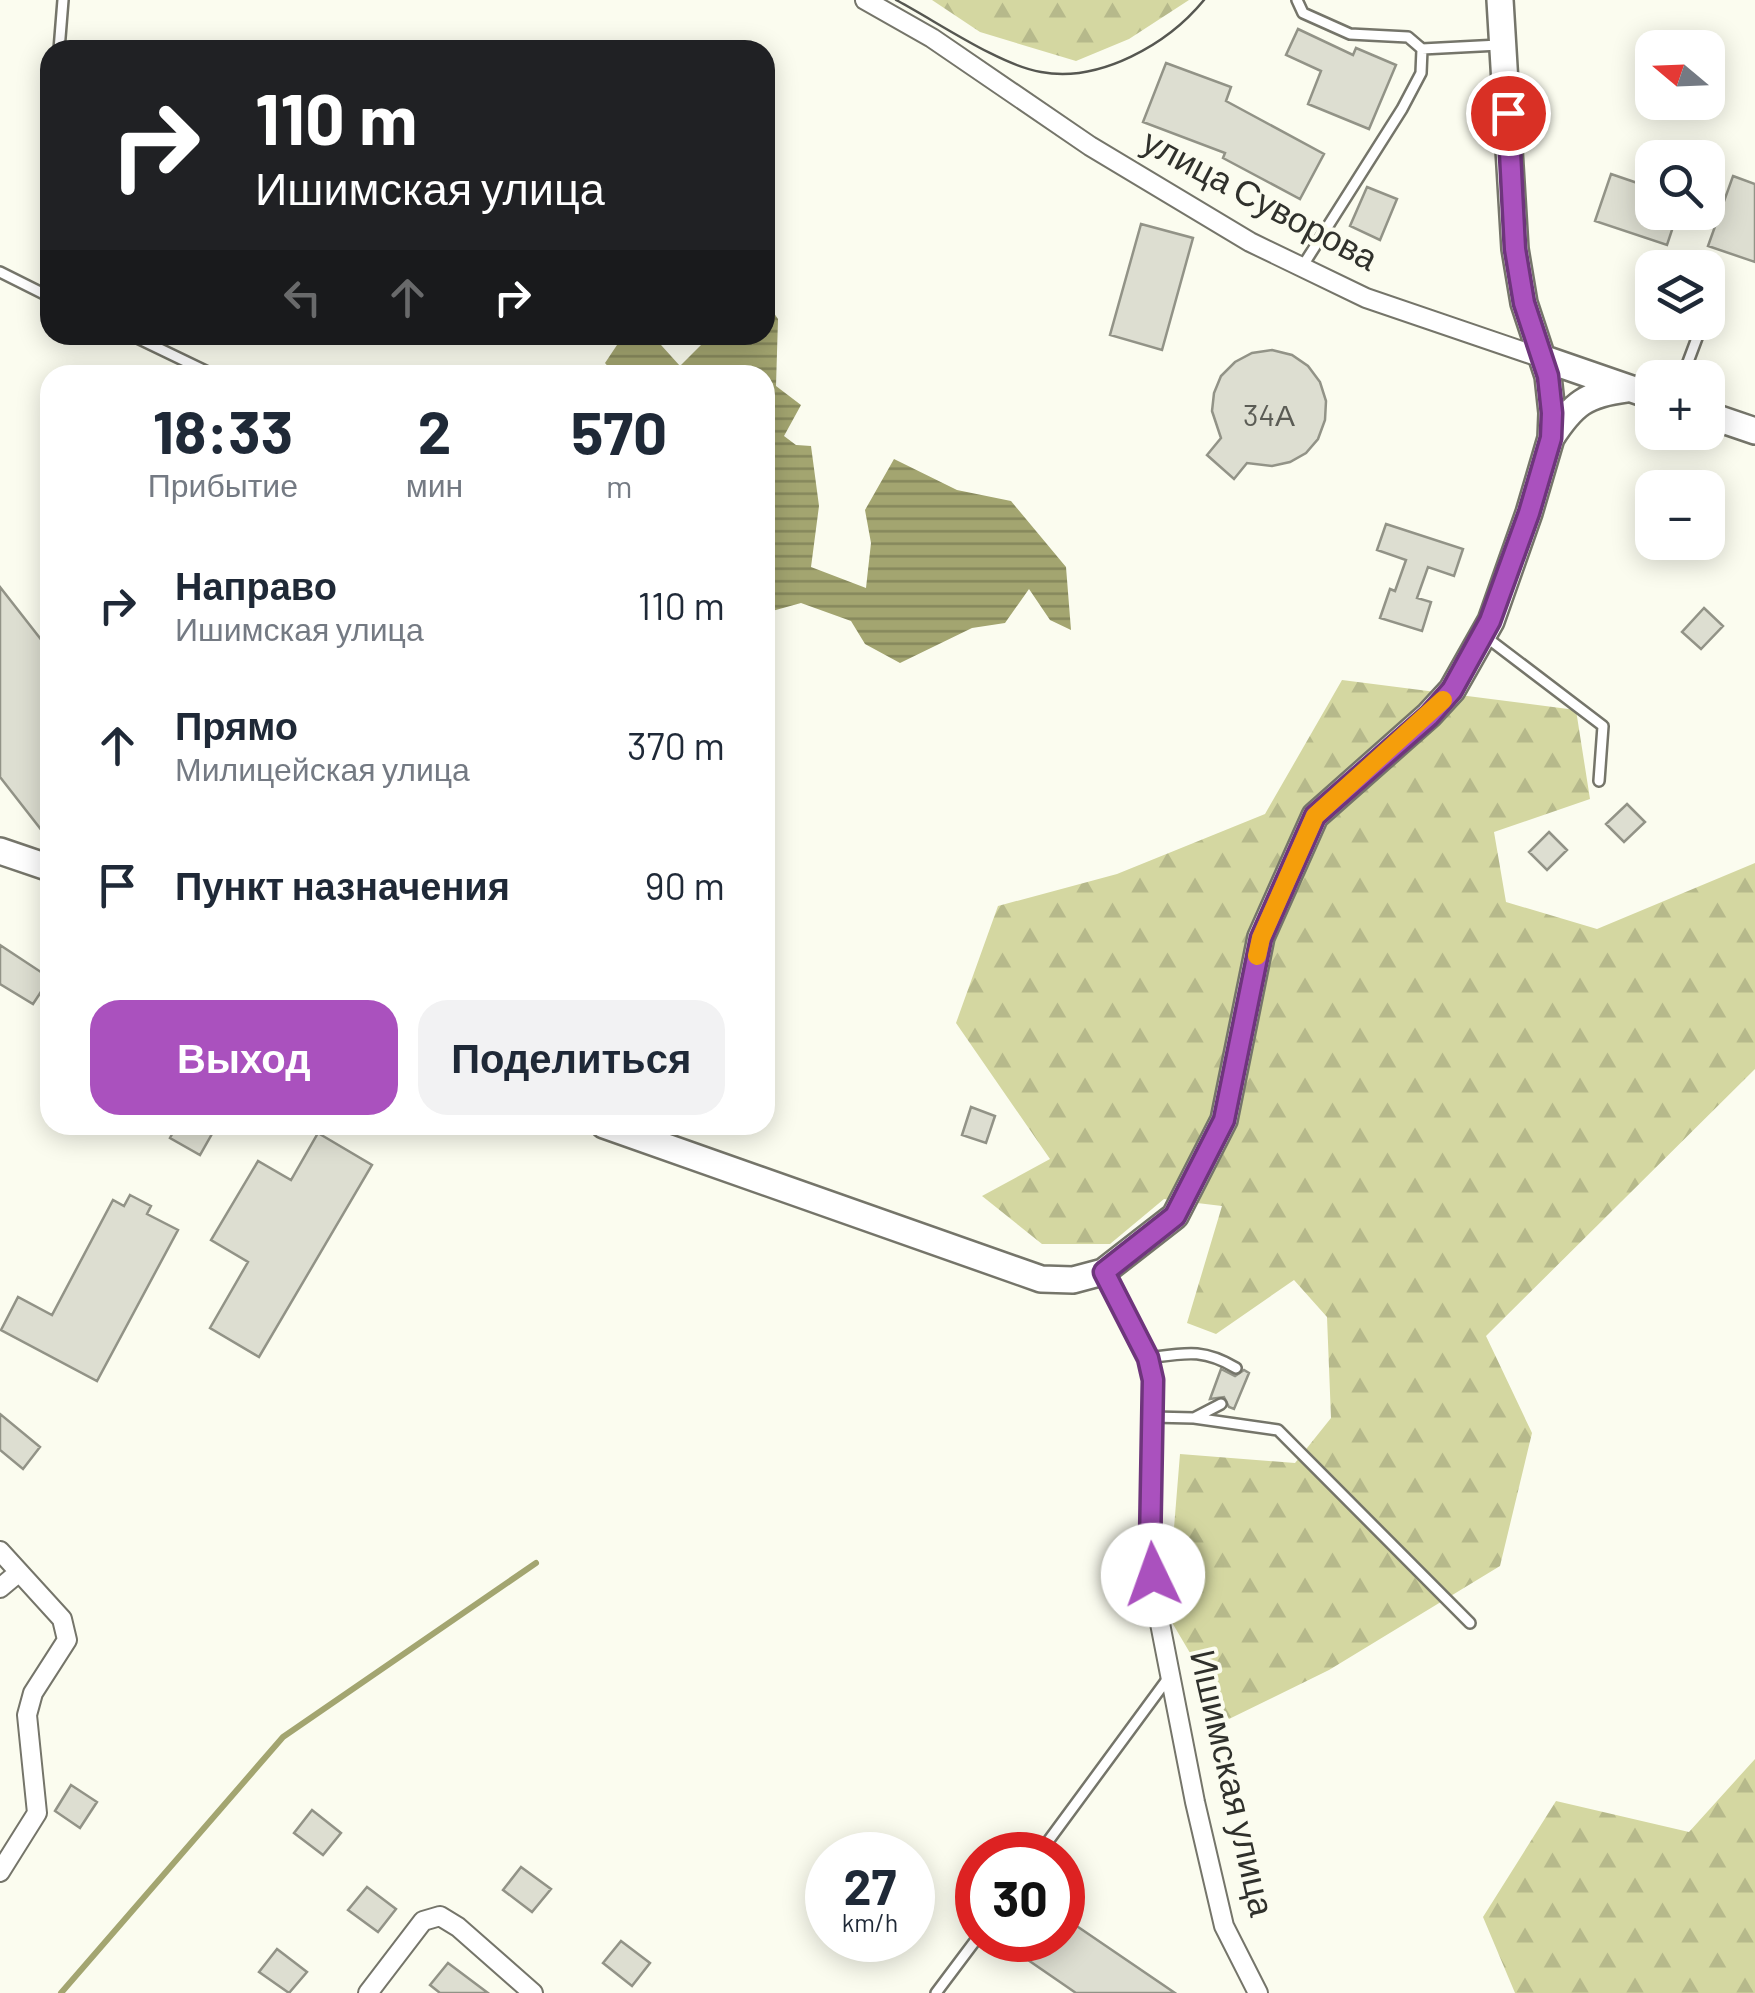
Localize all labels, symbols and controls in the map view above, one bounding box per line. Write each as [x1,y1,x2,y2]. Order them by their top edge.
north arrow [1635,30,1725,120]
map controls [1635,30,1725,560]
pin [1466,71,1551,156]
text: 110 m [255,75,417,159]
icon: right [90,80,220,210]
icon: arrive [1481,86,1536,141]
street label: улица Суворова [1136,119,1386,278]
button: search [1635,140,1725,230]
text: Ишимская улица [255,160,605,214]
button: layers [1635,250,1725,340]
icon: left [275,270,330,325]
icon: ahead [380,270,435,325]
icon: right [485,270,540,325]
button: + [1635,360,1725,450]
text: 18:33 [153,394,293,466]
text: 2 [418,394,451,466]
text: 570 [571,395,667,467]
house number: 34А [1243,396,1295,432]
text: Прибытие [148,465,298,503]
text: мин [406,465,463,503]
text: m [606,466,632,504]
button: − [1635,470,1725,560]
text: Направо [175,562,337,608]
icon: right [90,578,145,633]
text: 110 m [638,582,725,628]
text: Ишимская улица [175,609,424,647]
text: Прямо [175,702,298,748]
icon: ahead [90,718,145,773]
text: 370 m [627,722,725,768]
text: Милицейская улица [175,749,470,787]
icon: arrive [90,858,145,913]
text: Пункт назначения [175,862,510,908]
text: 90 m [645,862,725,908]
button: Выход [90,1000,398,1115]
button: Поделиться [418,1000,725,1115]
position arrow [1101,1523,1205,1627]
street label: Ишимская улица [1183,1645,1285,1920]
speed limit sign: 30 [955,1832,1085,1962]
text: 27 [844,1855,896,1915]
text: km/h [842,1907,898,1937]

